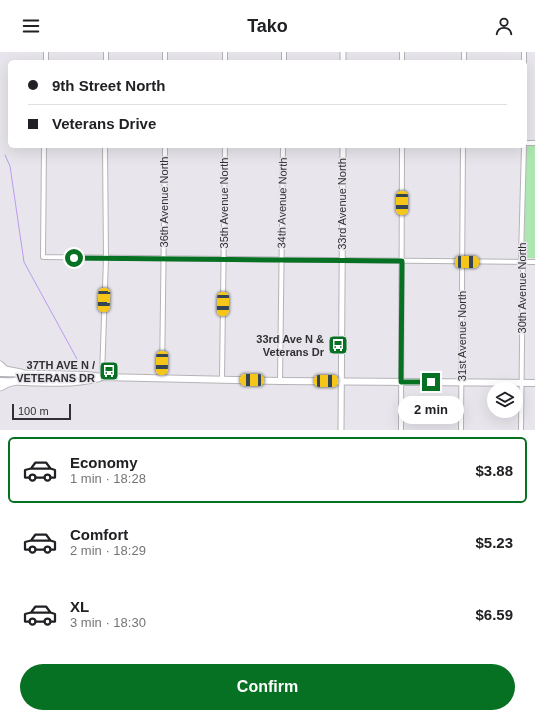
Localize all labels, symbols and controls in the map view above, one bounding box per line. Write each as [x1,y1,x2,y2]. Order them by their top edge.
icon: menu [20,15,42,37]
icon: person [493,15,515,37]
text: Tako [247,16,288,36]
text: 9th Street North [52,77,165,94]
text: Veterans Drive [52,115,156,132]
street label: 36th Avenue North [158,157,170,247]
street label: 34th Avenue North [275,157,289,249]
street label: 35th Avenue North [218,158,230,248]
street label: 33rd Avenue North [336,158,348,250]
car [396,191,408,215]
street label: 30th Avenue North [516,243,528,333]
route start [65,249,83,267]
car [455,256,479,268]
car [98,288,110,312]
street label: 31st Avenue North [456,291,468,381]
car [217,292,229,316]
place label: 33rd Ave N & Veterans Dr [256,333,325,358]
bus stop icon: 33rd Ave N & Veterans Dr [327,334,349,356]
car [156,351,168,375]
place label: 37TH AVE N / VETERANS DR [16,359,95,384]
bus stop icon: 37TH AVE N / VETERANS DR [98,360,120,382]
route end [422,373,440,391]
car [240,374,264,386]
car [314,375,338,387]
map controls [487,382,523,418]
button: layers [487,382,523,418]
callout: 2 min [398,396,464,424]
scale bar [12,402,71,421]
text: 2 min [414,402,448,417]
text: 100 m [18,405,49,417]
icon: car [22,452,58,488]
text: Economy [70,454,138,471]
text: $3.88 [475,462,513,479]
text: 1 min · 18:28 [70,471,146,486]
icon: car [22,524,58,560]
text: Comfort [70,526,128,543]
text: $5.23 [475,534,513,551]
text: 2 min · 18:29 [70,543,146,558]
icon: car [22,596,58,632]
text: XL [70,598,89,615]
text: $6.59 [475,606,513,623]
text: 3 min · 18:30 [70,615,146,630]
button: Confirm [20,664,515,710]

